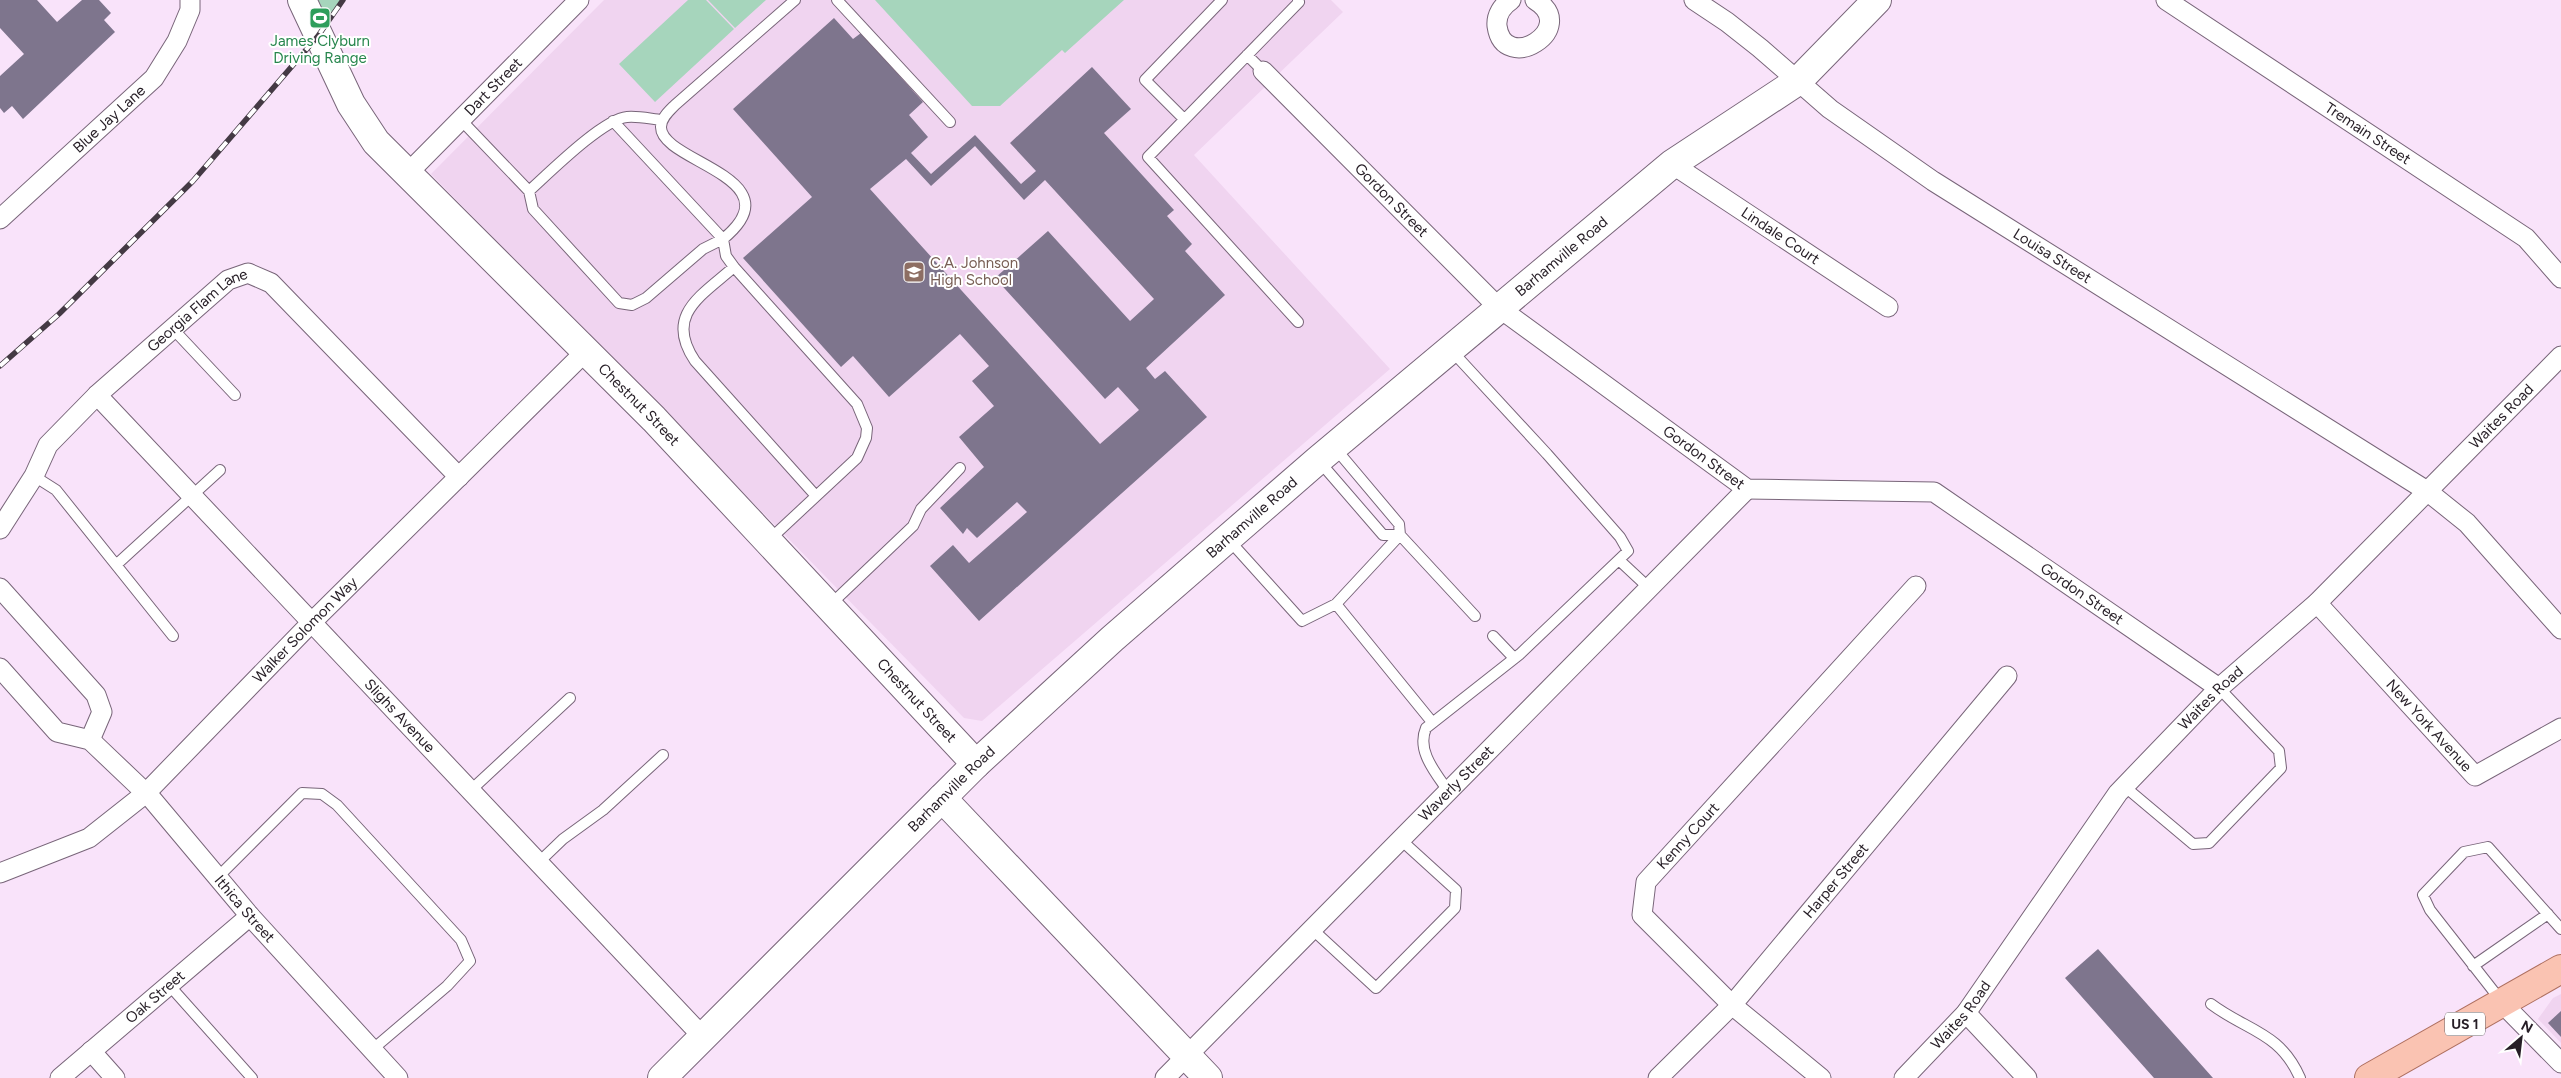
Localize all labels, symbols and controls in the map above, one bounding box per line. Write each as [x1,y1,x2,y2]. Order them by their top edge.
sports icon: James Clyburn Driving Range [308,6,332,30]
place label: James Clyburn Driving Range [270,32,370,67]
street label: Dart Street [461,54,526,120]
street label: Blue Jay Lane [69,81,149,157]
street label: Tremain Street [2322,99,2414,168]
street label: Gordon Street [1351,159,1432,241]
street label: Lindale Court [1738,203,1823,268]
street label: Barhamville Road [1512,213,1611,300]
street label: Louisa Street [2010,225,2095,287]
place label: C.A. Johnson High School [930,254,1018,289]
school or university icon: C.A. Johnson High School [902,260,926,284]
street label: Georgia Flam Lane [143,265,250,356]
street label: Chestnut Street [594,360,683,450]
street label: Waites Road [2465,380,2537,453]
street label: Gordon Street [1659,422,1748,493]
street label: Barhamville Road [1203,473,1301,562]
street label: Gordon Street [2037,559,2127,629]
street label: Walker Solomon Way [249,573,361,687]
street label: Chestnut Street [873,655,961,746]
street label: Waites Road [2174,662,2247,734]
street label: Slighs Avenue [361,675,439,756]
street label: New York Avenue [2382,676,2476,776]
street label: Barhamville Road [904,742,999,836]
street label: Waverly Street [1415,742,1497,825]
street label: Kenny Court [1653,799,1723,873]
street label: Harper Street [1800,839,1873,922]
street label: Ithica Street [211,872,279,946]
street label: Oak Street [122,966,189,1027]
street label: Waites Road [1927,977,1995,1053]
road number: US 1 [2445,1012,2485,1036]
north arrow [2496,1013,2546,1063]
text: N [2518,1017,2536,1037]

